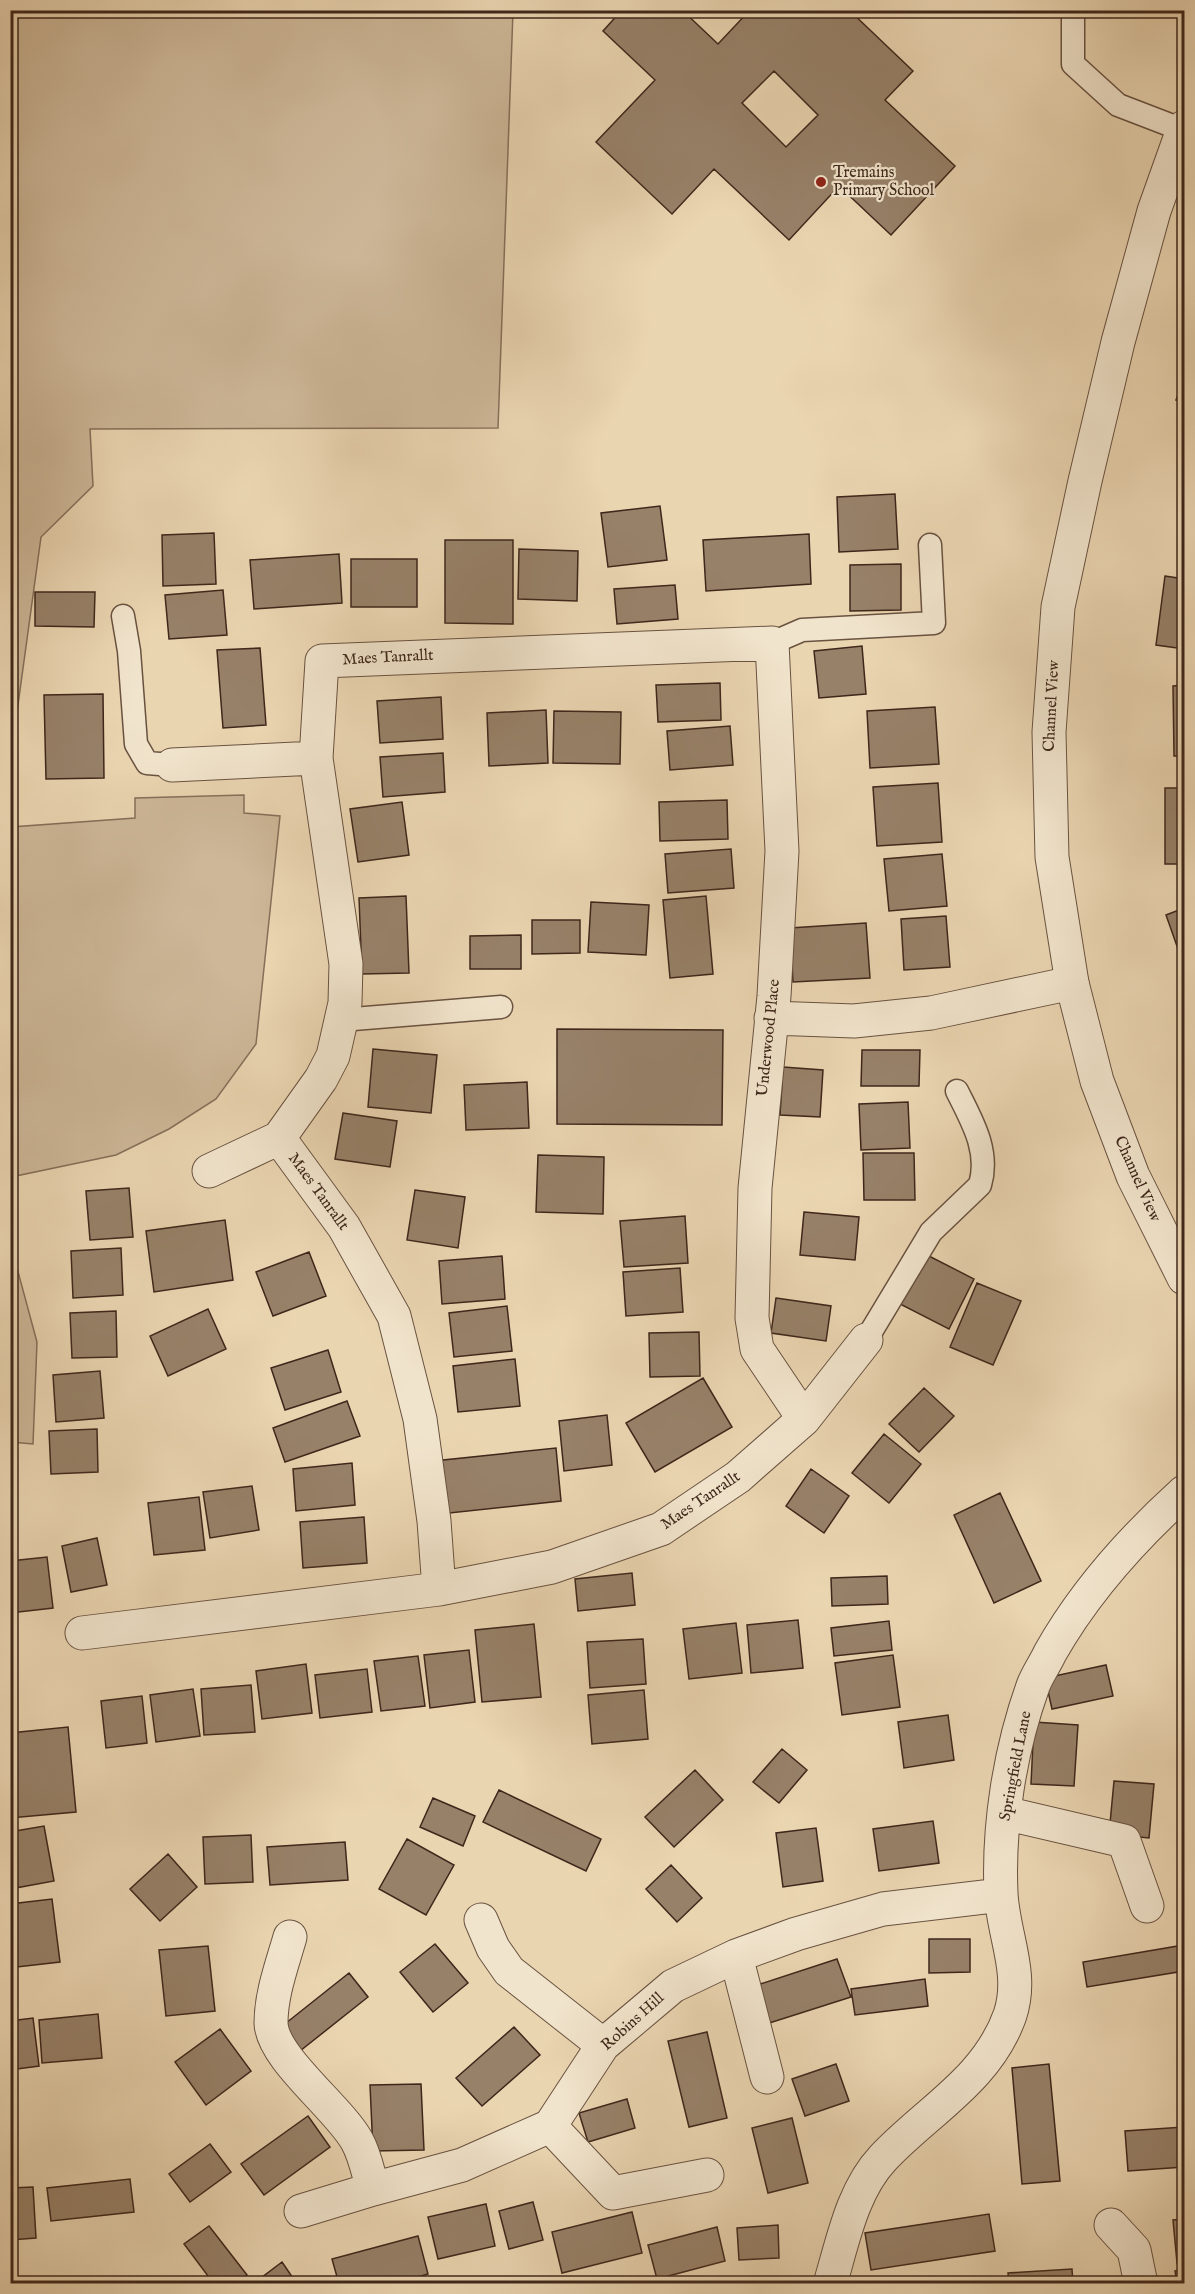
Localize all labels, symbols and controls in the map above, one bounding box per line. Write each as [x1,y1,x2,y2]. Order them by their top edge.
place label: Tremains Primary School [833,163,935,201]
marker: Tremains Primary School [814,175,828,189]
street label: Maes Tanrallt [342,646,435,670]
street label: Channel View [1040,659,1064,752]
street label: Underwood Place [753,978,785,1098]
street label: Channel View [1109,1133,1165,1225]
street label: Maes Tanrallt [283,1149,353,1235]
street label: Maes Tanrallt [658,1467,745,1535]
street label: Springfield Lane [996,1709,1036,1823]
street label: Robins Hill [597,1988,669,2056]

